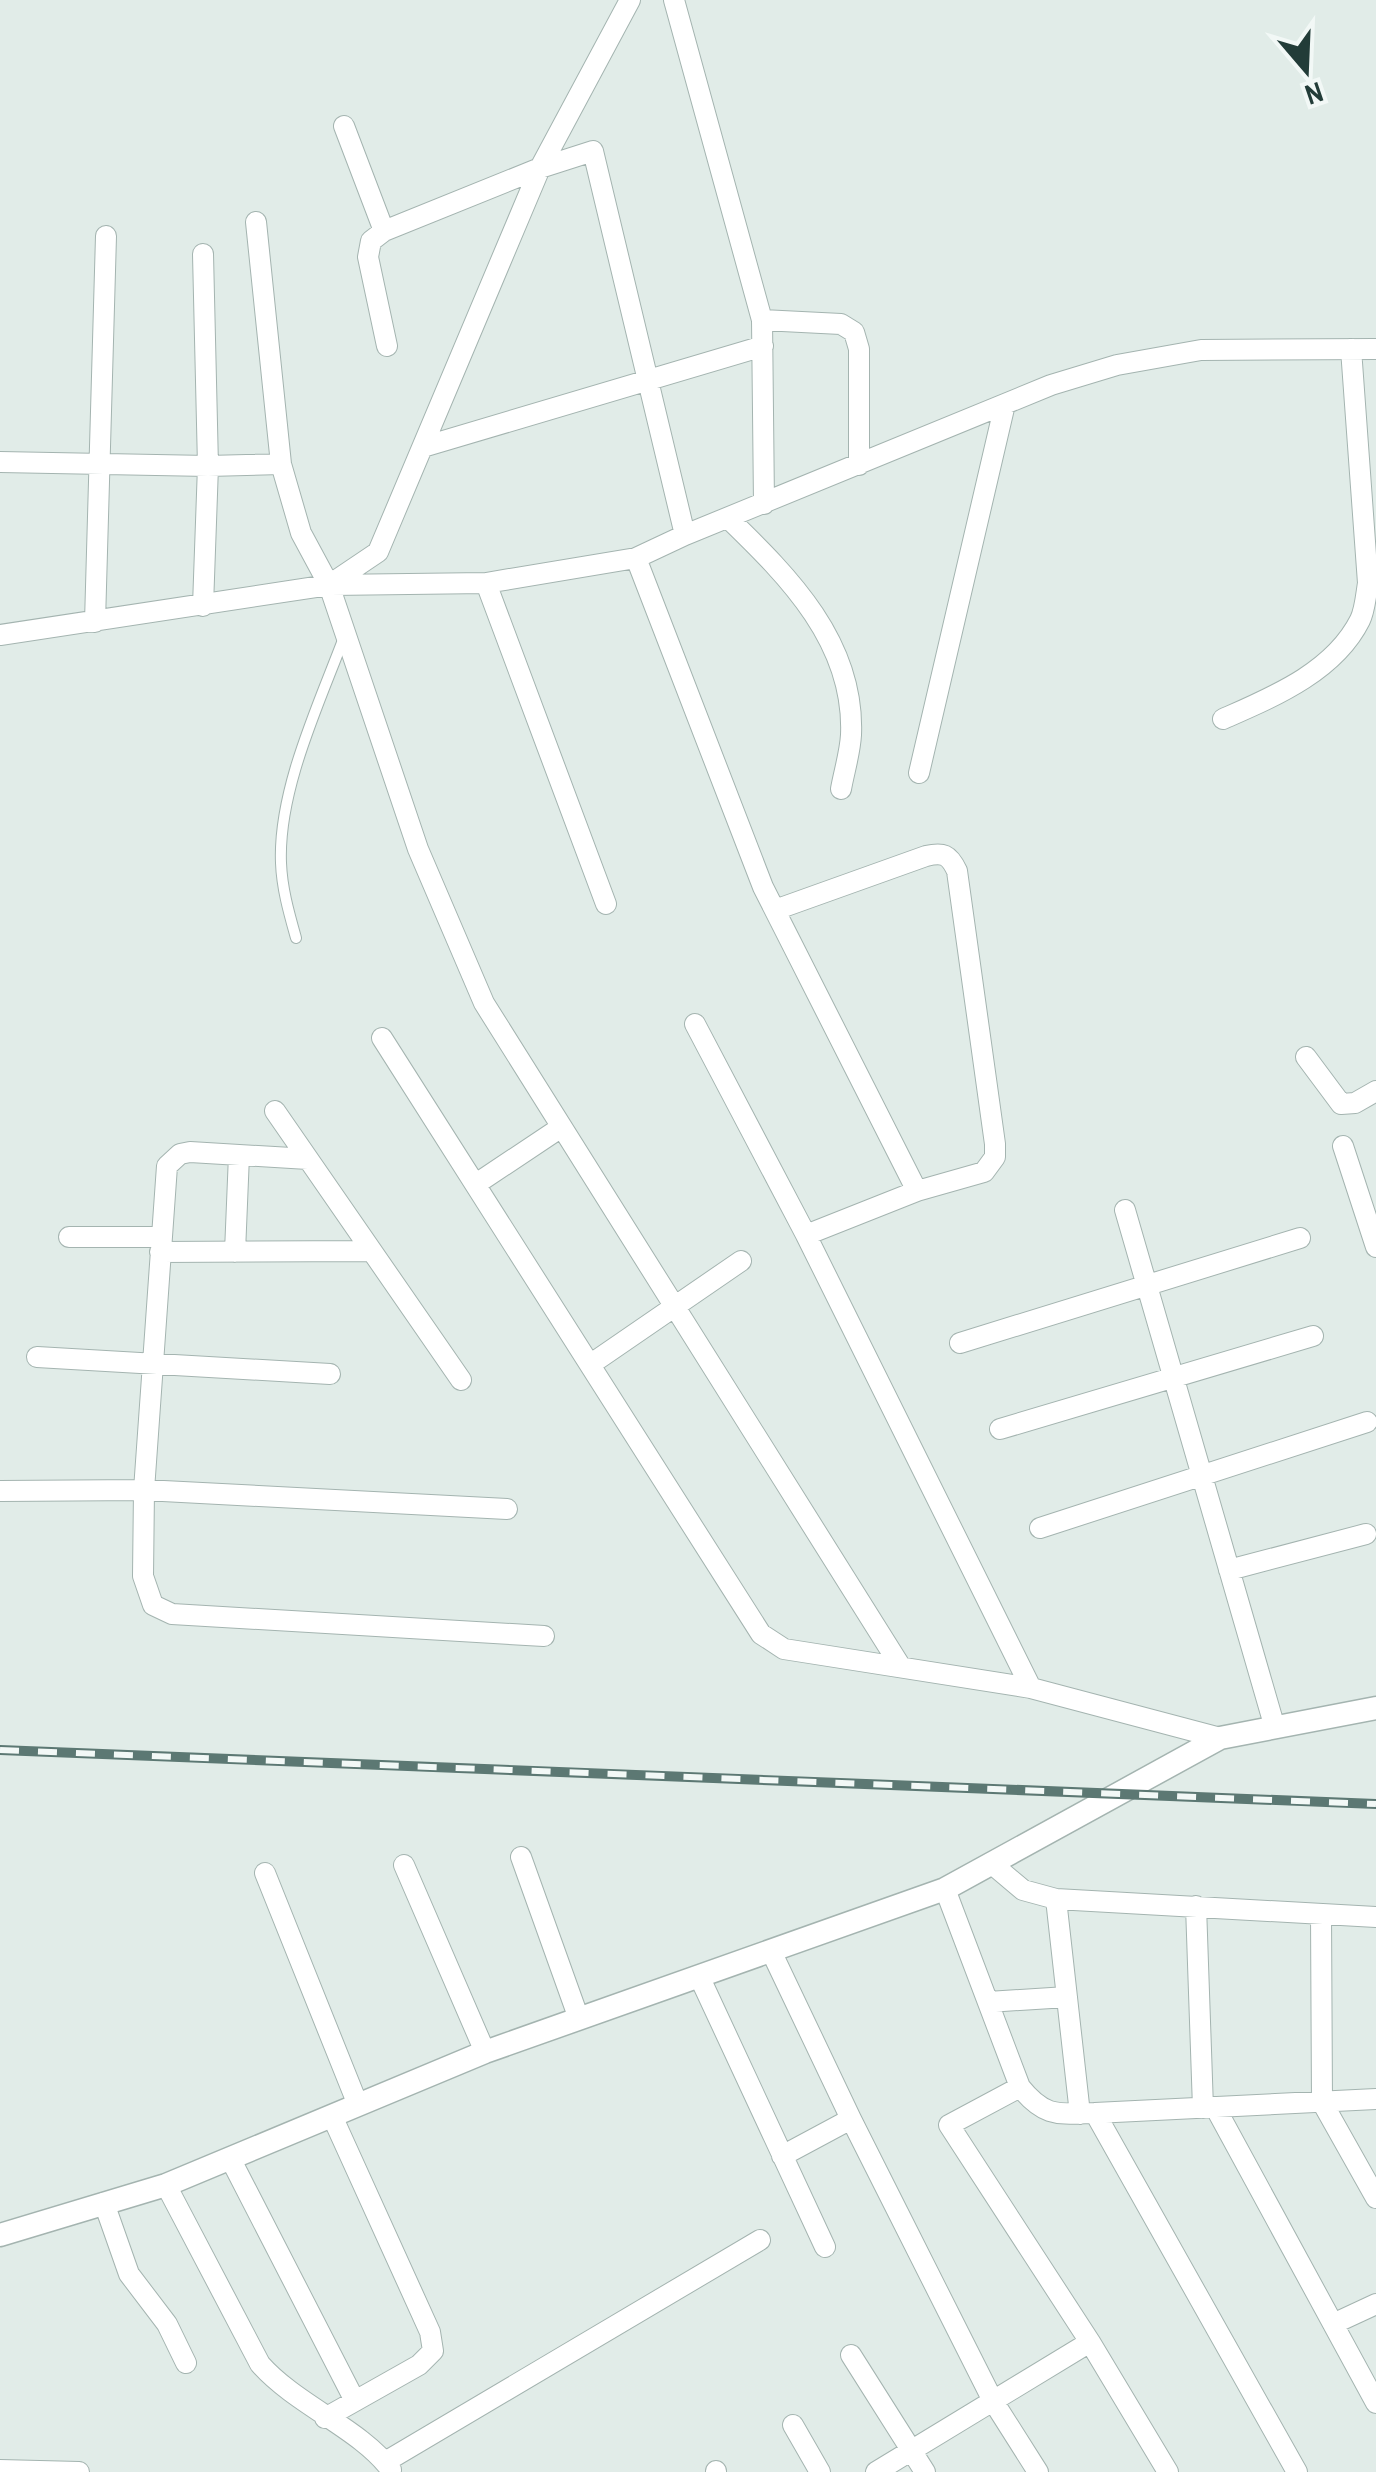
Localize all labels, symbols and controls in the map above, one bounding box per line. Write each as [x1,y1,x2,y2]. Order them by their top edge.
north arrow [1256,20,1356,120]
text: N [1300,73,1328,114]

